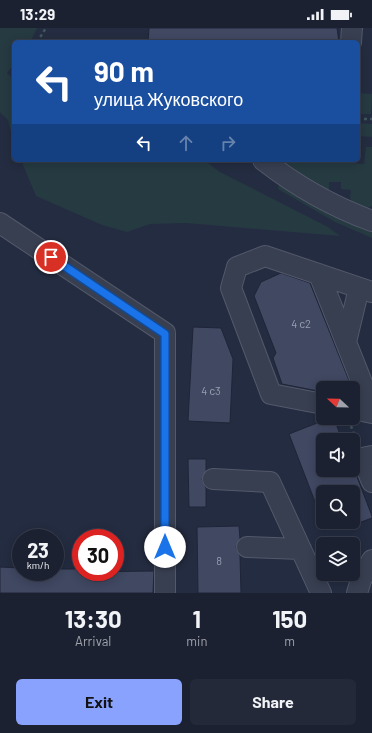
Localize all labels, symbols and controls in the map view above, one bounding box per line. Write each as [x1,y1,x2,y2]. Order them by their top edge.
text: 13:29 [20,5,55,23]
text: 90 m [94,54,154,88]
icon: left [28,56,80,108]
text: улица Жуковского [94,88,243,110]
icon: left [133,132,155,154]
icon: ahead [175,132,197,154]
icon: right [217,132,239,154]
pin [34,240,68,274]
icon: arrive [40,246,62,268]
house number: 4 с2 [291,317,311,330]
north arrow [316,381,360,425]
map controls [316,381,360,581]
house number: 4 с3 [201,384,221,397]
button: sound [316,433,360,477]
button: search [316,485,360,529]
position arrow [144,526,186,568]
speed limit sign: 30 [72,529,124,581]
button: layers [316,537,360,581]
text: 23 [27,538,49,562]
house number: 8 [216,554,222,567]
text: km/h [27,559,49,571]
text: 13:30 [65,604,122,633]
text: 1 [193,604,201,633]
text: 150 [272,604,307,633]
text: Arrival [75,633,111,649]
text: min [186,633,207,649]
text: m [284,633,295,649]
button: Exit [16,679,182,725]
button: Share [190,679,356,725]

